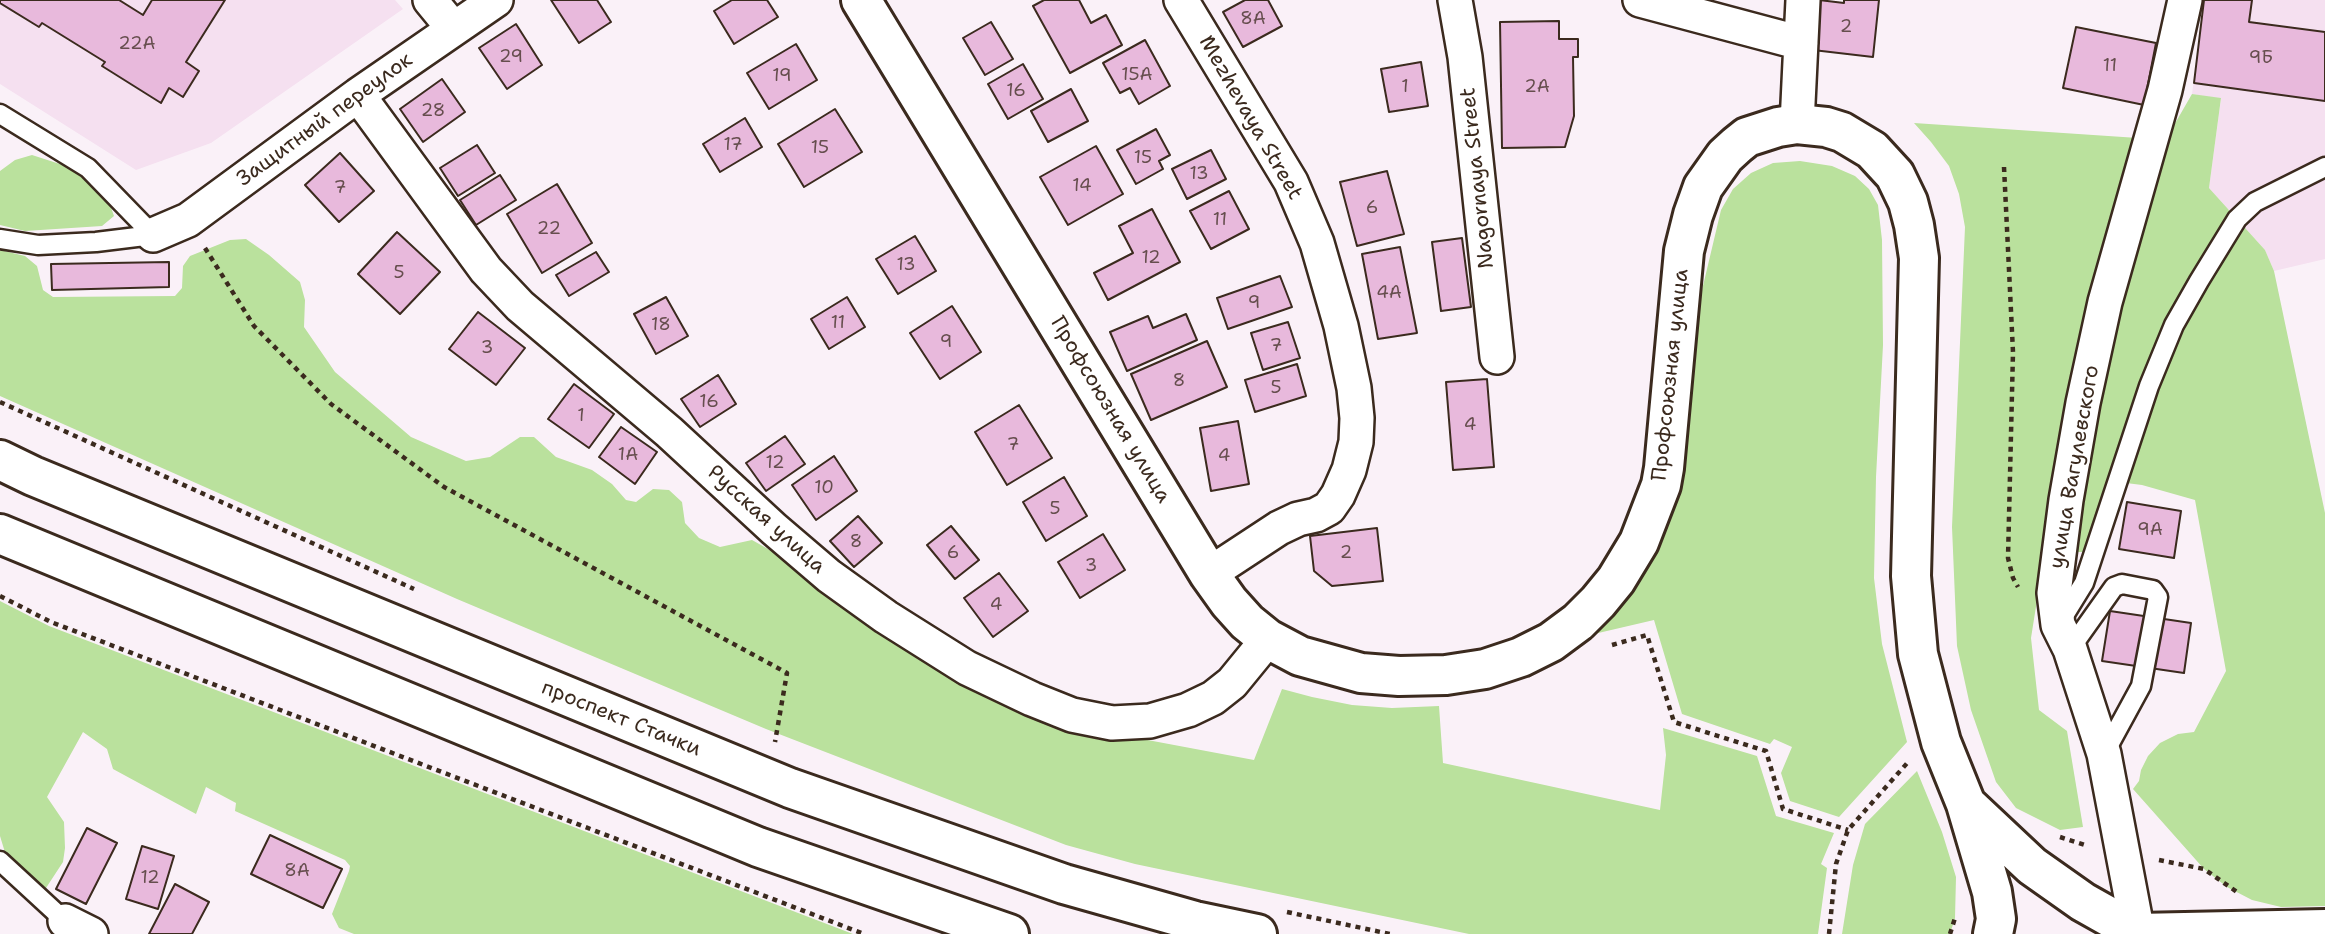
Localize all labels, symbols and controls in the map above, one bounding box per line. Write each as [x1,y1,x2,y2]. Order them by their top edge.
house number: 8А [1240,8,1266,30]
house number: 2 [1840,16,1852,38]
street label: Mezhevaya Street [1193,31,1307,205]
house number: 22А [118,33,156,55]
house number: 29 [499,46,523,68]
house number: 9Б [2249,47,2273,69]
street label: Защитный переулок [232,48,418,192]
house number: 11 [2103,55,2117,77]
house number: 15А [1121,64,1153,86]
house number: 19 [772,65,792,87]
house number: 1 [1401,76,1409,98]
house number: 2А [1524,76,1550,98]
house number: 16 [1006,80,1026,102]
street label: Nagornaya Street [1456,86,1500,270]
house number: 28 [421,100,445,122]
house number: 17 [723,134,743,156]
house number: 15 [811,137,829,159]
house number: 15 [1134,147,1152,169]
house number: 13 [1189,163,1209,185]
house number: 14 [1072,175,1092,197]
house number: 7 [334,177,346,199]
house number: 6 [1366,197,1378,219]
house number: 11 [1213,209,1227,231]
house number: 22 [537,218,561,240]
house number: 12 [1141,247,1161,269]
house number: 13 [896,254,916,276]
house number: 5 [393,262,405,284]
street label: Профсоюзная улица [1647,268,1695,482]
house number: 4А [1376,282,1402,304]
house number: 9 [1248,292,1260,314]
house number: 11 [831,312,845,334]
street label: Профсоюзная улица [1044,312,1176,508]
house number: 18 [651,314,671,336]
house number: 9 [940,331,952,353]
house number: 7 [1270,335,1282,357]
house number: 3 [481,337,493,359]
street label: улица Вагулевского [2045,363,2105,571]
house number: 8 [1173,370,1185,392]
house number: 5 [1270,377,1282,399]
house number: 16 [699,391,719,413]
house number: 1 [577,405,585,427]
house number: 4 [1464,414,1476,436]
house number: 7 [1007,434,1019,456]
house number: 1А [618,444,638,466]
house number: 4 [1218,445,1230,467]
house number: 12 [765,452,785,474]
street label: Русская улица [702,460,830,580]
house number: 10 [814,477,834,499]
house number: 5 [1049,498,1061,520]
house number: 9А [2137,519,2163,541]
house number: 8 [850,531,862,553]
house number: 6 [947,542,959,564]
house number: 2 [1340,542,1352,564]
house number: 3 [1085,555,1097,577]
house number: 4 [990,594,1002,616]
street label: проспект Стачки [538,676,704,762]
house number: 8А [284,860,310,882]
house number: 12 [140,867,160,889]

